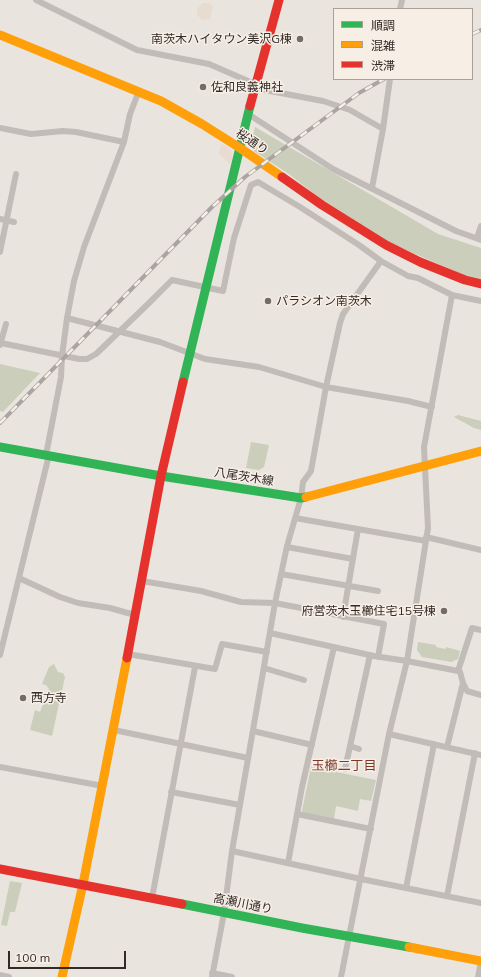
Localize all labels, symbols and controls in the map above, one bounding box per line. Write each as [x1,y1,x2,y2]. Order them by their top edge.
legend [333,8,473,80]
text: 順調 [371,18,395,33]
place label: 南茨木ハイタウン美沢G棟 [151,32,292,46]
marker: 南茨木ハイタウン美沢G棟 [295,34,305,44]
text: 混雑 [371,38,395,53]
text: 渋滞 [371,58,395,73]
place label: 佐和良義神社 [211,80,283,94]
marker: 佐和良義神社 [198,82,208,92]
street label: 桜通り [233,126,271,158]
place label: パラシオン南茨木 [276,294,372,308]
marker: パラシオン南茨木 [263,296,273,306]
street label: 八尾茨木線 [213,465,275,489]
place label: 府営茨木玉櫛住宅15号棟 [302,604,436,618]
marker: 府営茨木玉櫛住宅15号棟 [439,606,449,616]
place label: 西方寺 [31,691,67,705]
marker: 西方寺 [18,693,28,703]
district label: 玉櫛二丁目 [312,758,376,774]
street label: 高瀬川通り [212,891,274,917]
scale bar [10,943,128,969]
text: 100 m [15,950,50,965]

